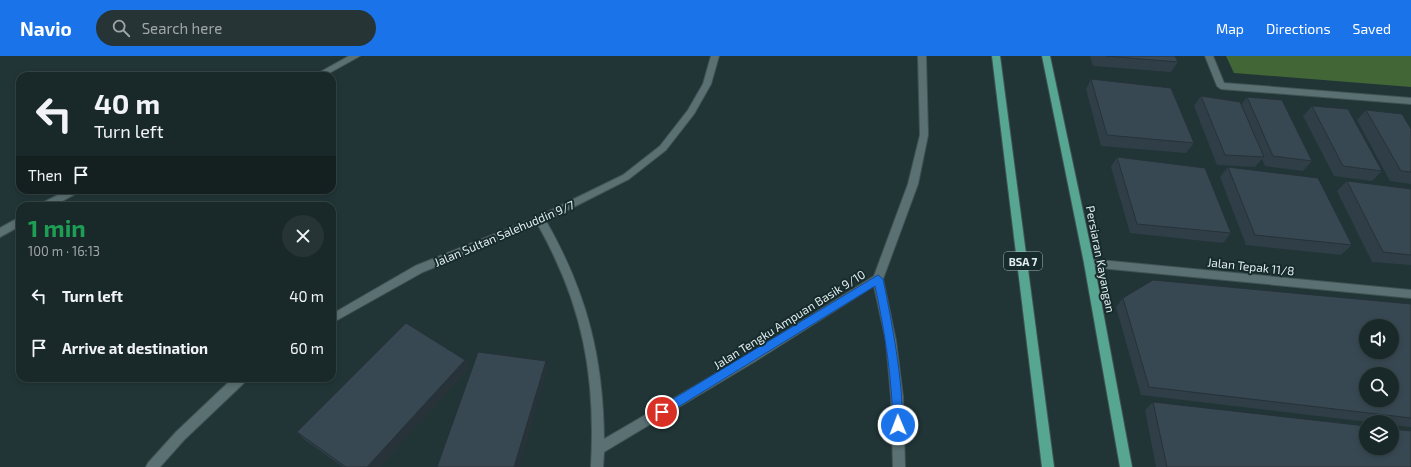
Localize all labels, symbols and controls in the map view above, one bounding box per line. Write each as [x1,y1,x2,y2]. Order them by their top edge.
search box [96,10,376,46]
text: Navio [20,17,72,40]
icon: search [110,17,132,39]
text: Search here [142,19,222,37]
text: Map [1216,20,1244,37]
text: Directions [1266,20,1331,37]
text: Saved [1353,20,1391,37]
text: 40 m [94,86,160,120]
icon: left [28,88,80,140]
text: Turn left [94,120,164,142]
icon: arrive [70,164,92,186]
text: Then [28,166,62,184]
street label: Jalan Sultan Salehuddin 9/7 [432,197,576,269]
street label: Persiaran Kayangan [1084,204,1118,314]
text: 1 min [28,213,86,242]
button: close [282,215,324,257]
text: 100 m · 16:13 [28,243,100,259]
road number: BSA 7 [1004,252,1042,270]
street label: Jalan Tepak 11/8 [1207,254,1295,278]
street label: Jalan Tengku Ampuan Basik 9/10 [711,266,867,372]
icon: left [28,285,50,307]
text: Turn left [62,287,123,305]
text: 40 m [289,287,324,305]
map controls [1359,319,1399,455]
button: sound [1359,319,1399,359]
icon: arrive [28,337,50,359]
text: Arrive at destination [62,339,208,357]
text: 60 m [290,339,324,357]
button: search [1359,367,1399,407]
pin [645,395,679,429]
icon: arrive [651,401,673,423]
position arrow [877,404,919,446]
button: layers [1359,415,1399,455]

